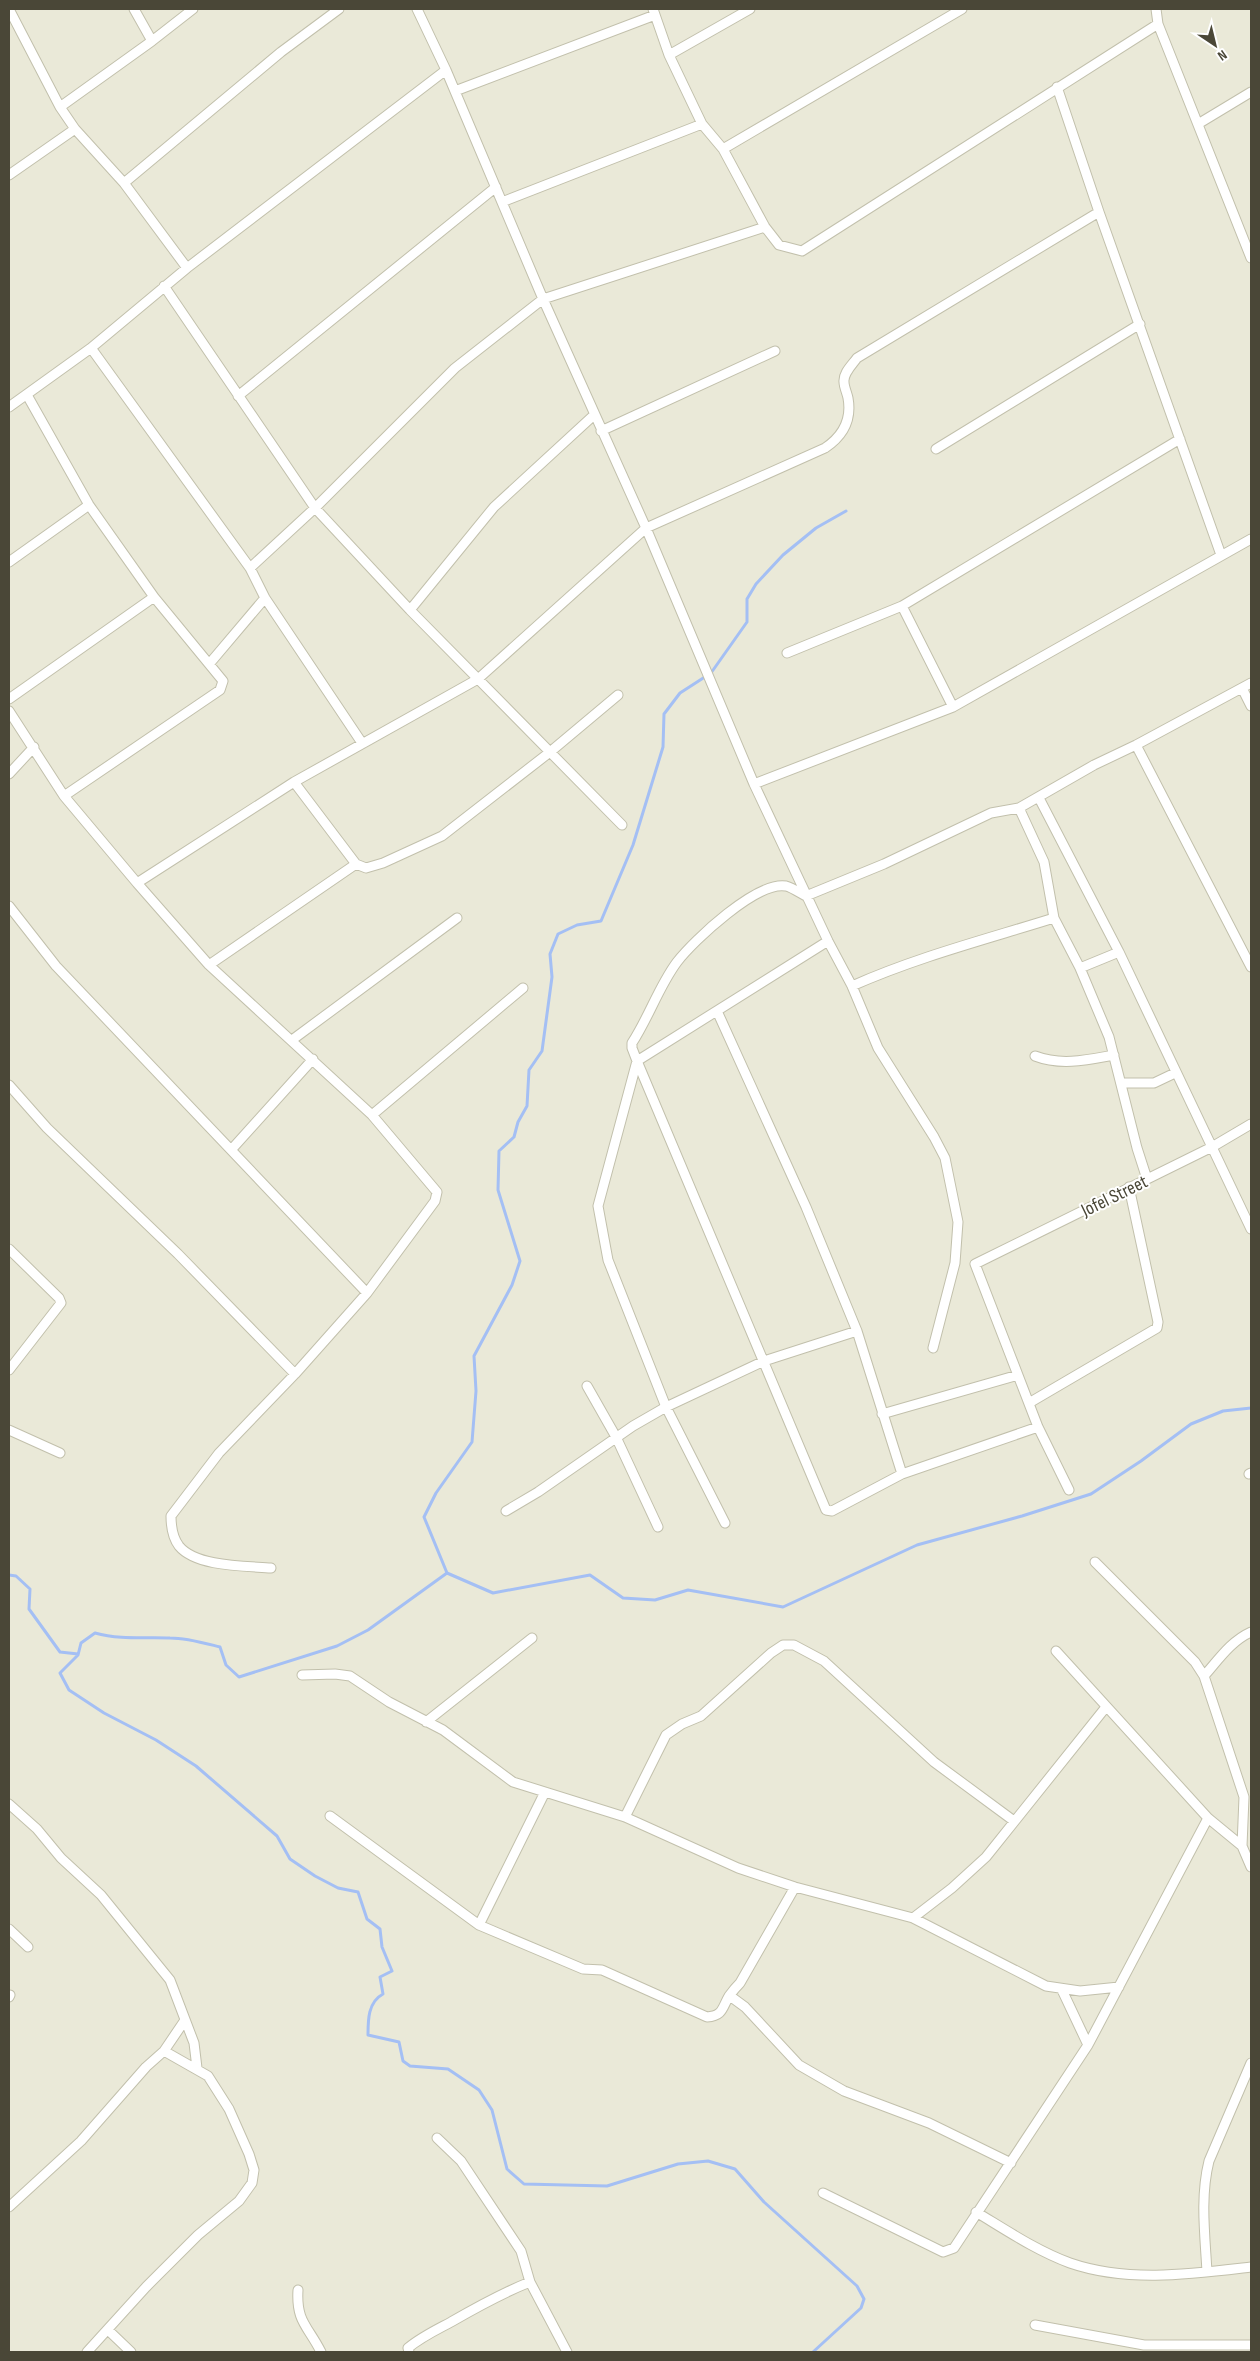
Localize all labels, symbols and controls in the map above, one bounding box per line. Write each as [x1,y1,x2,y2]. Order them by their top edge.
north arrow [1190,20,1240,70]
text: N [1214,46,1230,64]
street label: Jofel Street [1077,1170,1152,1223]

